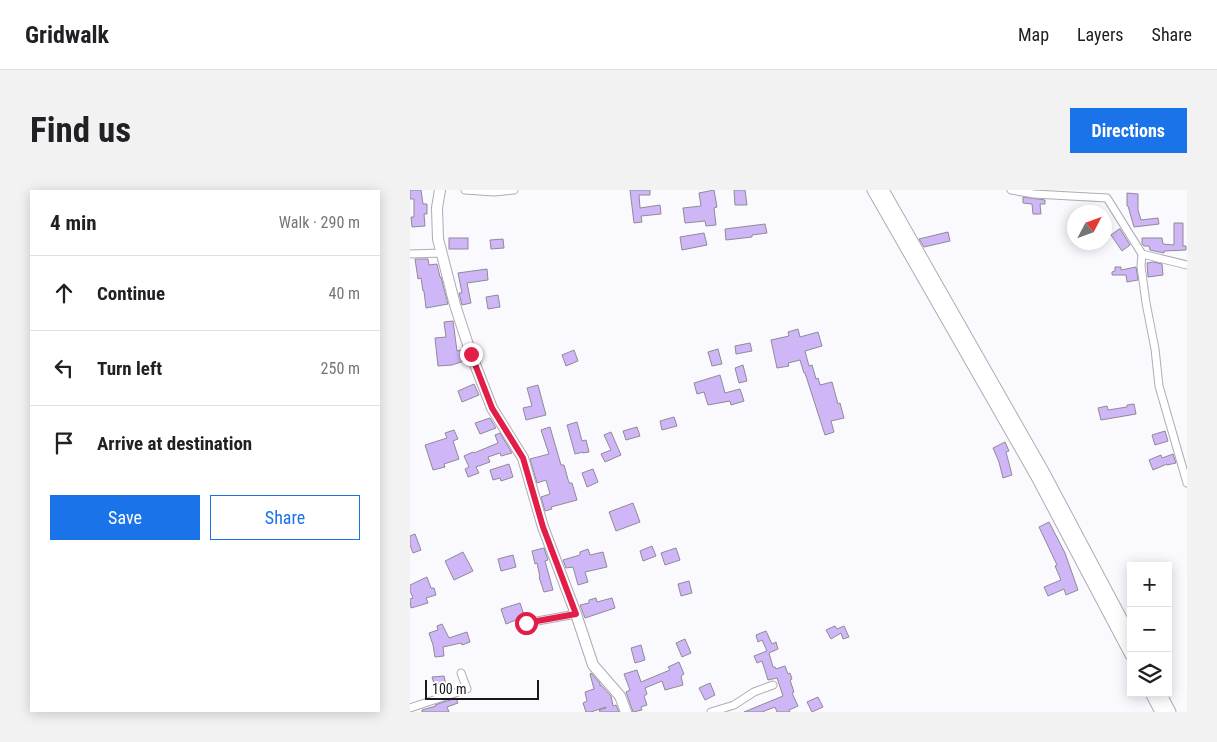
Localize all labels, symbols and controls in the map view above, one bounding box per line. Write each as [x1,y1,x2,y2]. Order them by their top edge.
text: Gridwalk [25,21,109,49]
text: Map [1018,24,1049,45]
text: Layers [1077,24,1124,45]
text: Share [1152,24,1192,45]
button: Directions [1070,108,1187,153]
text: Find us [30,110,131,151]
north arrow [1067,205,1112,250]
text: 4 min [50,211,97,235]
text: Walk · 290 m [279,213,360,232]
icon: ahead [50,279,78,307]
text: Continue [97,282,165,305]
text: 40 m [328,284,360,303]
route end [460,343,483,366]
icon: left [50,354,78,382]
text: Turn left [97,357,162,380]
text: 250 m [321,359,360,378]
icon: arrive [50,429,78,457]
text: Arrive at destination [97,432,252,455]
button: Save [50,495,200,540]
button: Share [210,495,360,540]
map controls [1127,562,1172,697]
button: + [1127,562,1172,607]
button: − [1127,607,1172,652]
route start [515,612,538,635]
button: layers [1127,652,1172,697]
scale bar [425,677,539,700]
text: 100 m [432,681,467,697]

